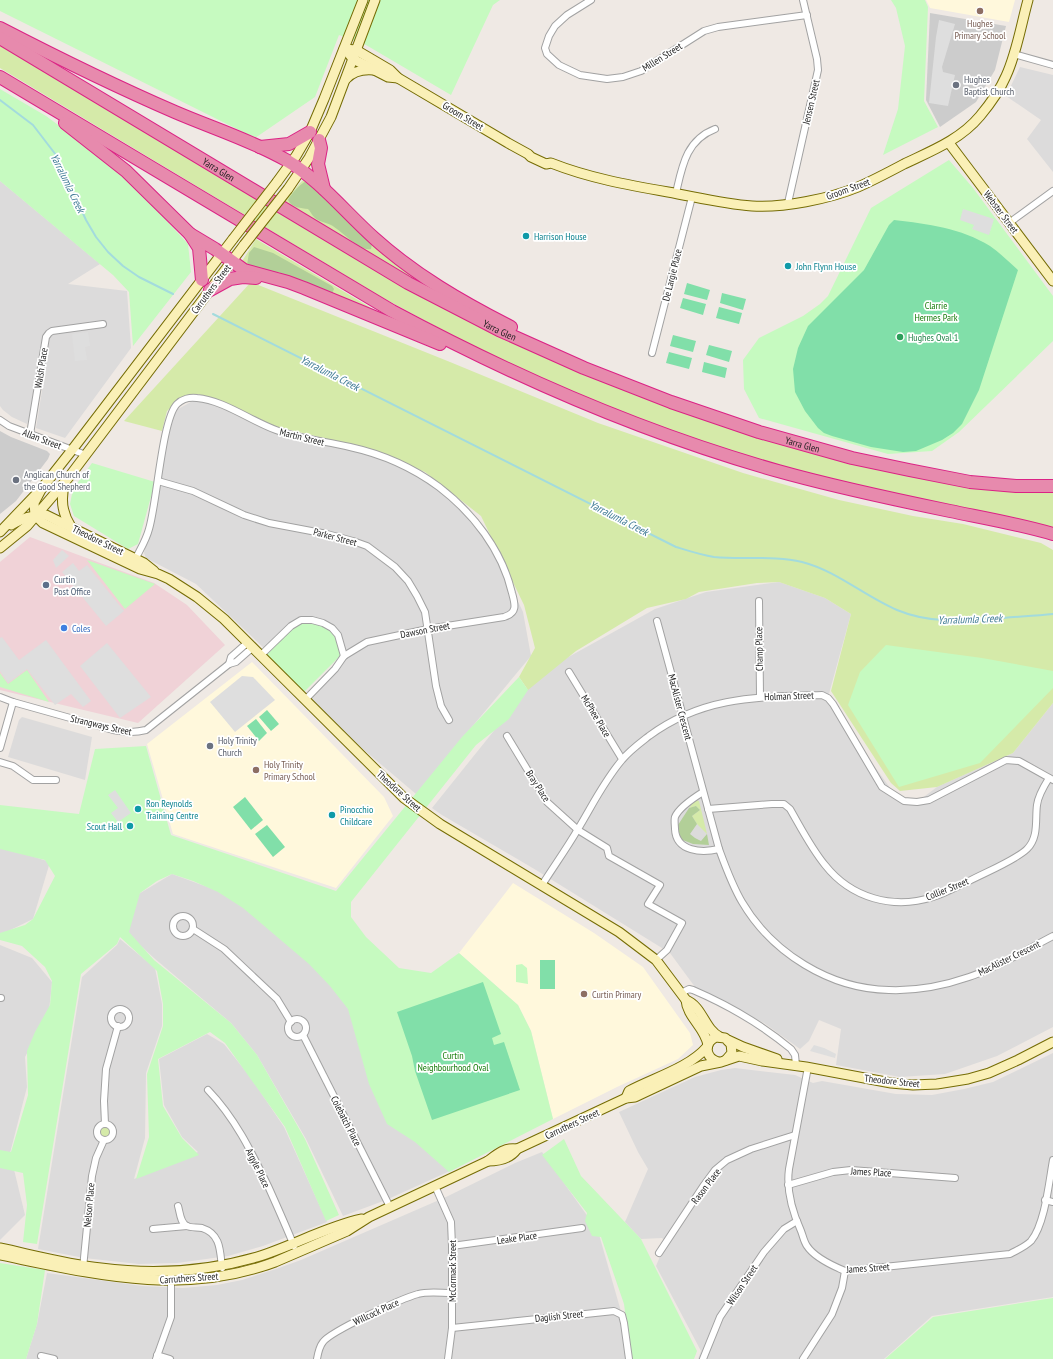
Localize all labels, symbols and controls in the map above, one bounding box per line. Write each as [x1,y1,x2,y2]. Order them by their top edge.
marker: Hughes Primary School [975,6,985,16]
place label: Hughes Primary School [954,17,1006,42]
street label: Millen Street [640,40,685,74]
place label: Hughes Baptist Church [964,73,1014,98]
street label: Jensen Street [799,78,823,127]
marker: Hughes Baptist Church [951,80,961,90]
street label: Groom Street [440,99,486,133]
water label: Yarralumla Creek [48,151,89,216]
street label: Yarra Glen [200,155,237,184]
street label: Groom Street [824,175,872,203]
street label: Webster Street [981,188,1022,236]
place label: Harrison House [534,230,587,243]
marker: Harrison House [521,231,531,241]
street label: De Largie Place [659,248,685,302]
place label: John Flynn House [795,260,856,273]
marker: John Flynn House [783,261,793,271]
street label: Carruthers Street [188,262,234,316]
park label: Clarrie Hermes Park [914,299,958,324]
street label: Yarra Glen [481,316,518,343]
place label: Hughes Oval 1 [908,331,958,344]
marker: Hughes Oval 1 [895,332,905,342]
street label: Walsh Place [31,347,51,389]
water label: Yarralumla Creek [298,352,363,395]
street label: Martin Street [278,425,326,449]
street label: Allan Street [21,426,64,452]
street label: Yarra Glen [784,433,821,455]
place label: Anglican Church of the Good Shepherd [24,468,90,493]
marker: Anglican Church of the Good Shepherd [11,475,21,485]
water label: Yarralumla Creek [587,497,652,540]
street label: Theodore Street [70,522,126,558]
street label: Parker Street [312,525,358,549]
place label: Curtin Post Office [54,573,91,598]
marker: Curtin Post Office [41,580,51,590]
water label: Yarralumla Creek [938,611,1004,627]
street label: Dawson Street [399,619,451,641]
place label: Coles [72,622,91,635]
marker: Coles [59,623,69,633]
street label: Champ Place [752,627,766,671]
street label: MacAlister Crescent [665,673,695,742]
street label: Holman Street [764,689,814,703]
street label: McPhee Place [578,692,614,740]
street label: Strangways Street [69,712,133,738]
place label: Holy Trinity Church [218,734,257,759]
marker: Holy Trinity Church [205,741,215,751]
place label: Holy Trinity Primary School [264,758,316,783]
marker: Holy Trinity Primary School [251,765,261,775]
street label: Theodore Street [374,768,424,815]
street label: Bray Place [523,768,553,804]
place label: Ron Reynolds Training Centre [146,797,198,822]
place label: Pinocchio Childcare [340,803,373,828]
marker: Ron Reynolds Training Centre [133,804,143,814]
marker: Pinocchio Childcare [327,810,337,820]
place label: Scout Hall [87,820,123,833]
marker: Scout Hall [125,821,135,831]
street label: Collier Street [924,874,971,903]
street label: MacAlister Crescent [976,937,1042,979]
place label: Curtin Primary [592,988,642,1001]
marker: Curtin Primary [579,989,589,999]
park label: Curtin Neighbourhood Oval [417,1049,489,1074]
street label: Theodore Street [864,1072,921,1090]
street label: Colebatch Place [328,1094,364,1148]
street label: Carruthers Street [543,1106,601,1142]
street label: Argyle Place [243,1146,273,1190]
street label: James Place [849,1164,892,1180]
street label: Rason Place [688,1166,724,1206]
street label: Nelson Place [81,1182,97,1228]
street label: Leake Place [496,1229,538,1247]
street label: McCormack Street [446,1240,459,1302]
street label: James Street [845,1260,890,1276]
street label: Wilson Street [724,1262,760,1308]
street label: Carruthers Street [159,1269,219,1287]
street label: Willcock Place [351,1296,401,1328]
street label: Daglish Street [534,1307,584,1325]

